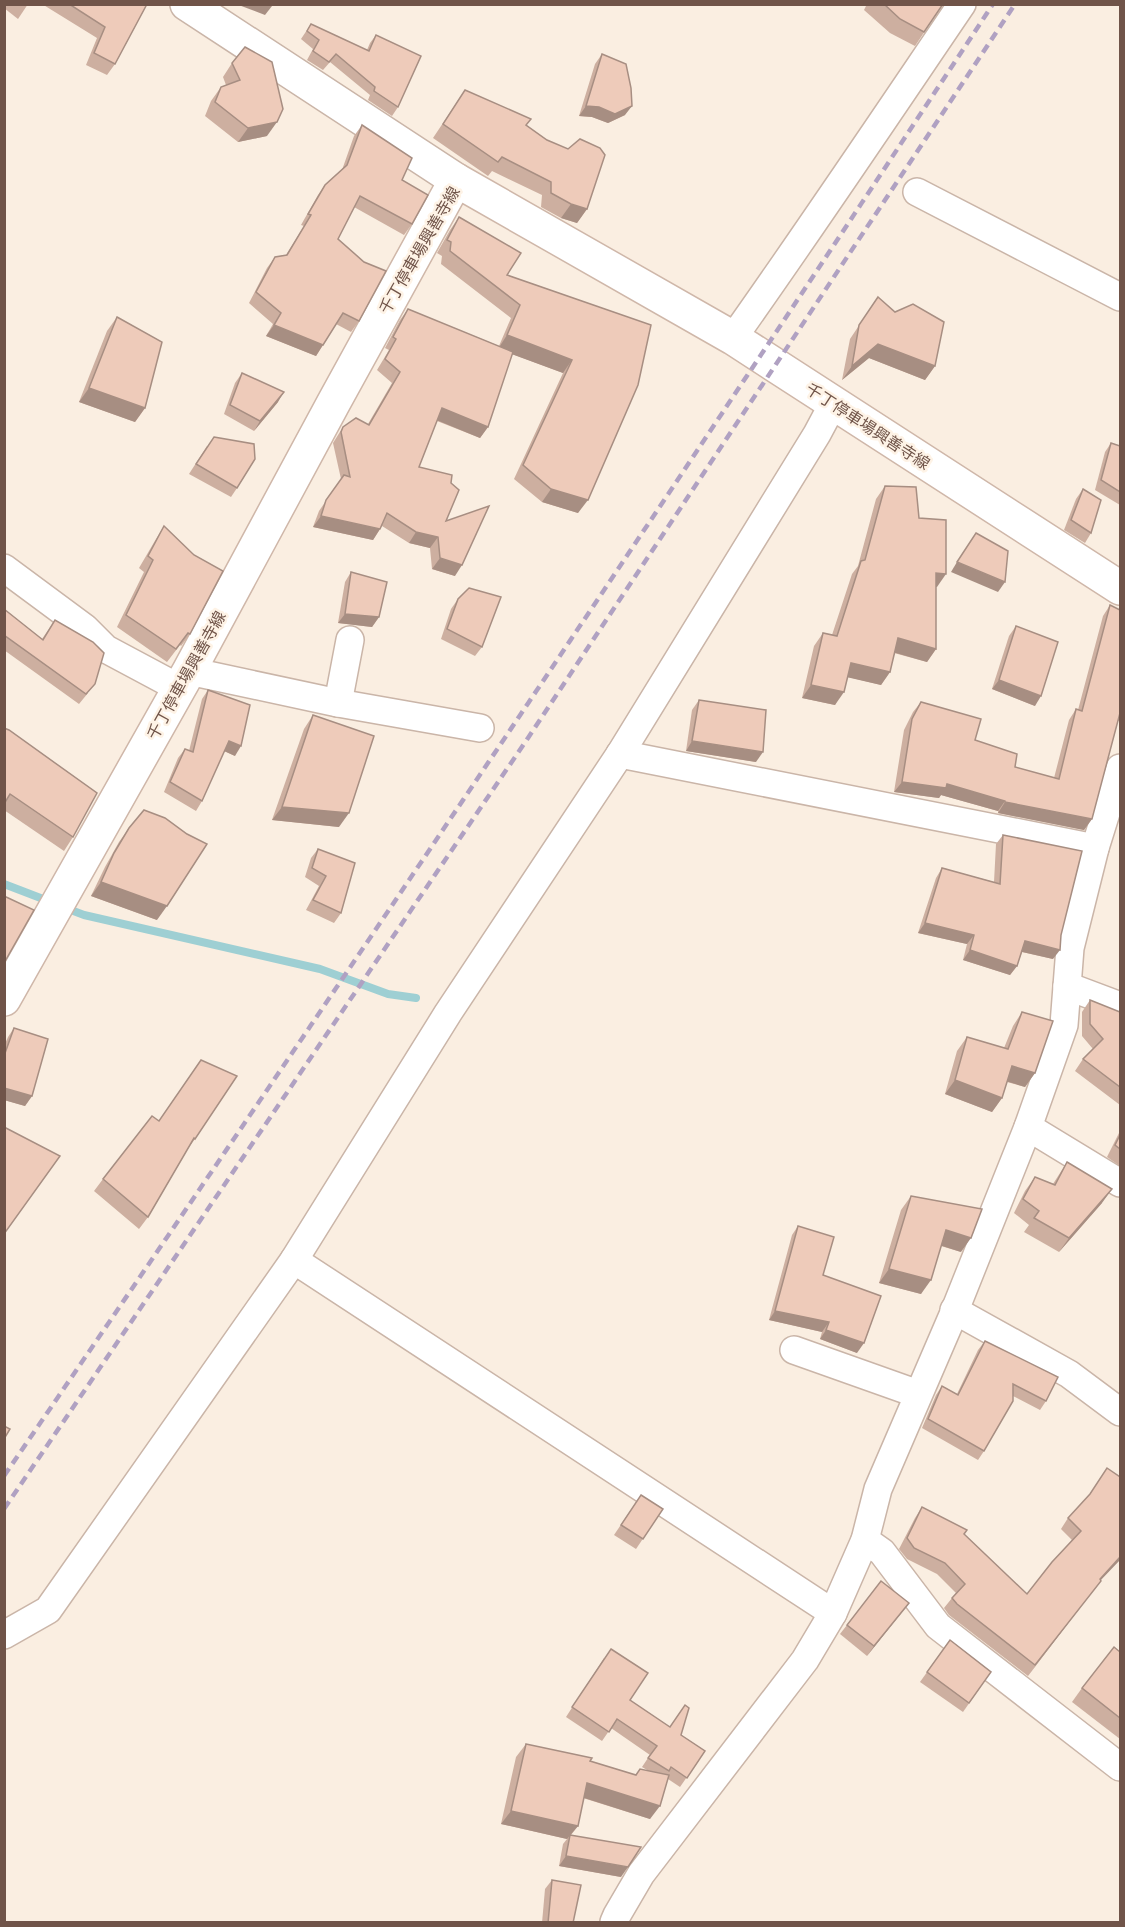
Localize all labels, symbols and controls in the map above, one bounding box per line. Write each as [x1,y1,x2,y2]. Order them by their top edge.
street label: 千丁停車場興善寺線 [373,182,465,318]
street label: 千丁停車場興善寺線 [801,377,935,475]
street label: 千丁停車場興善寺線 [141,606,231,744]

